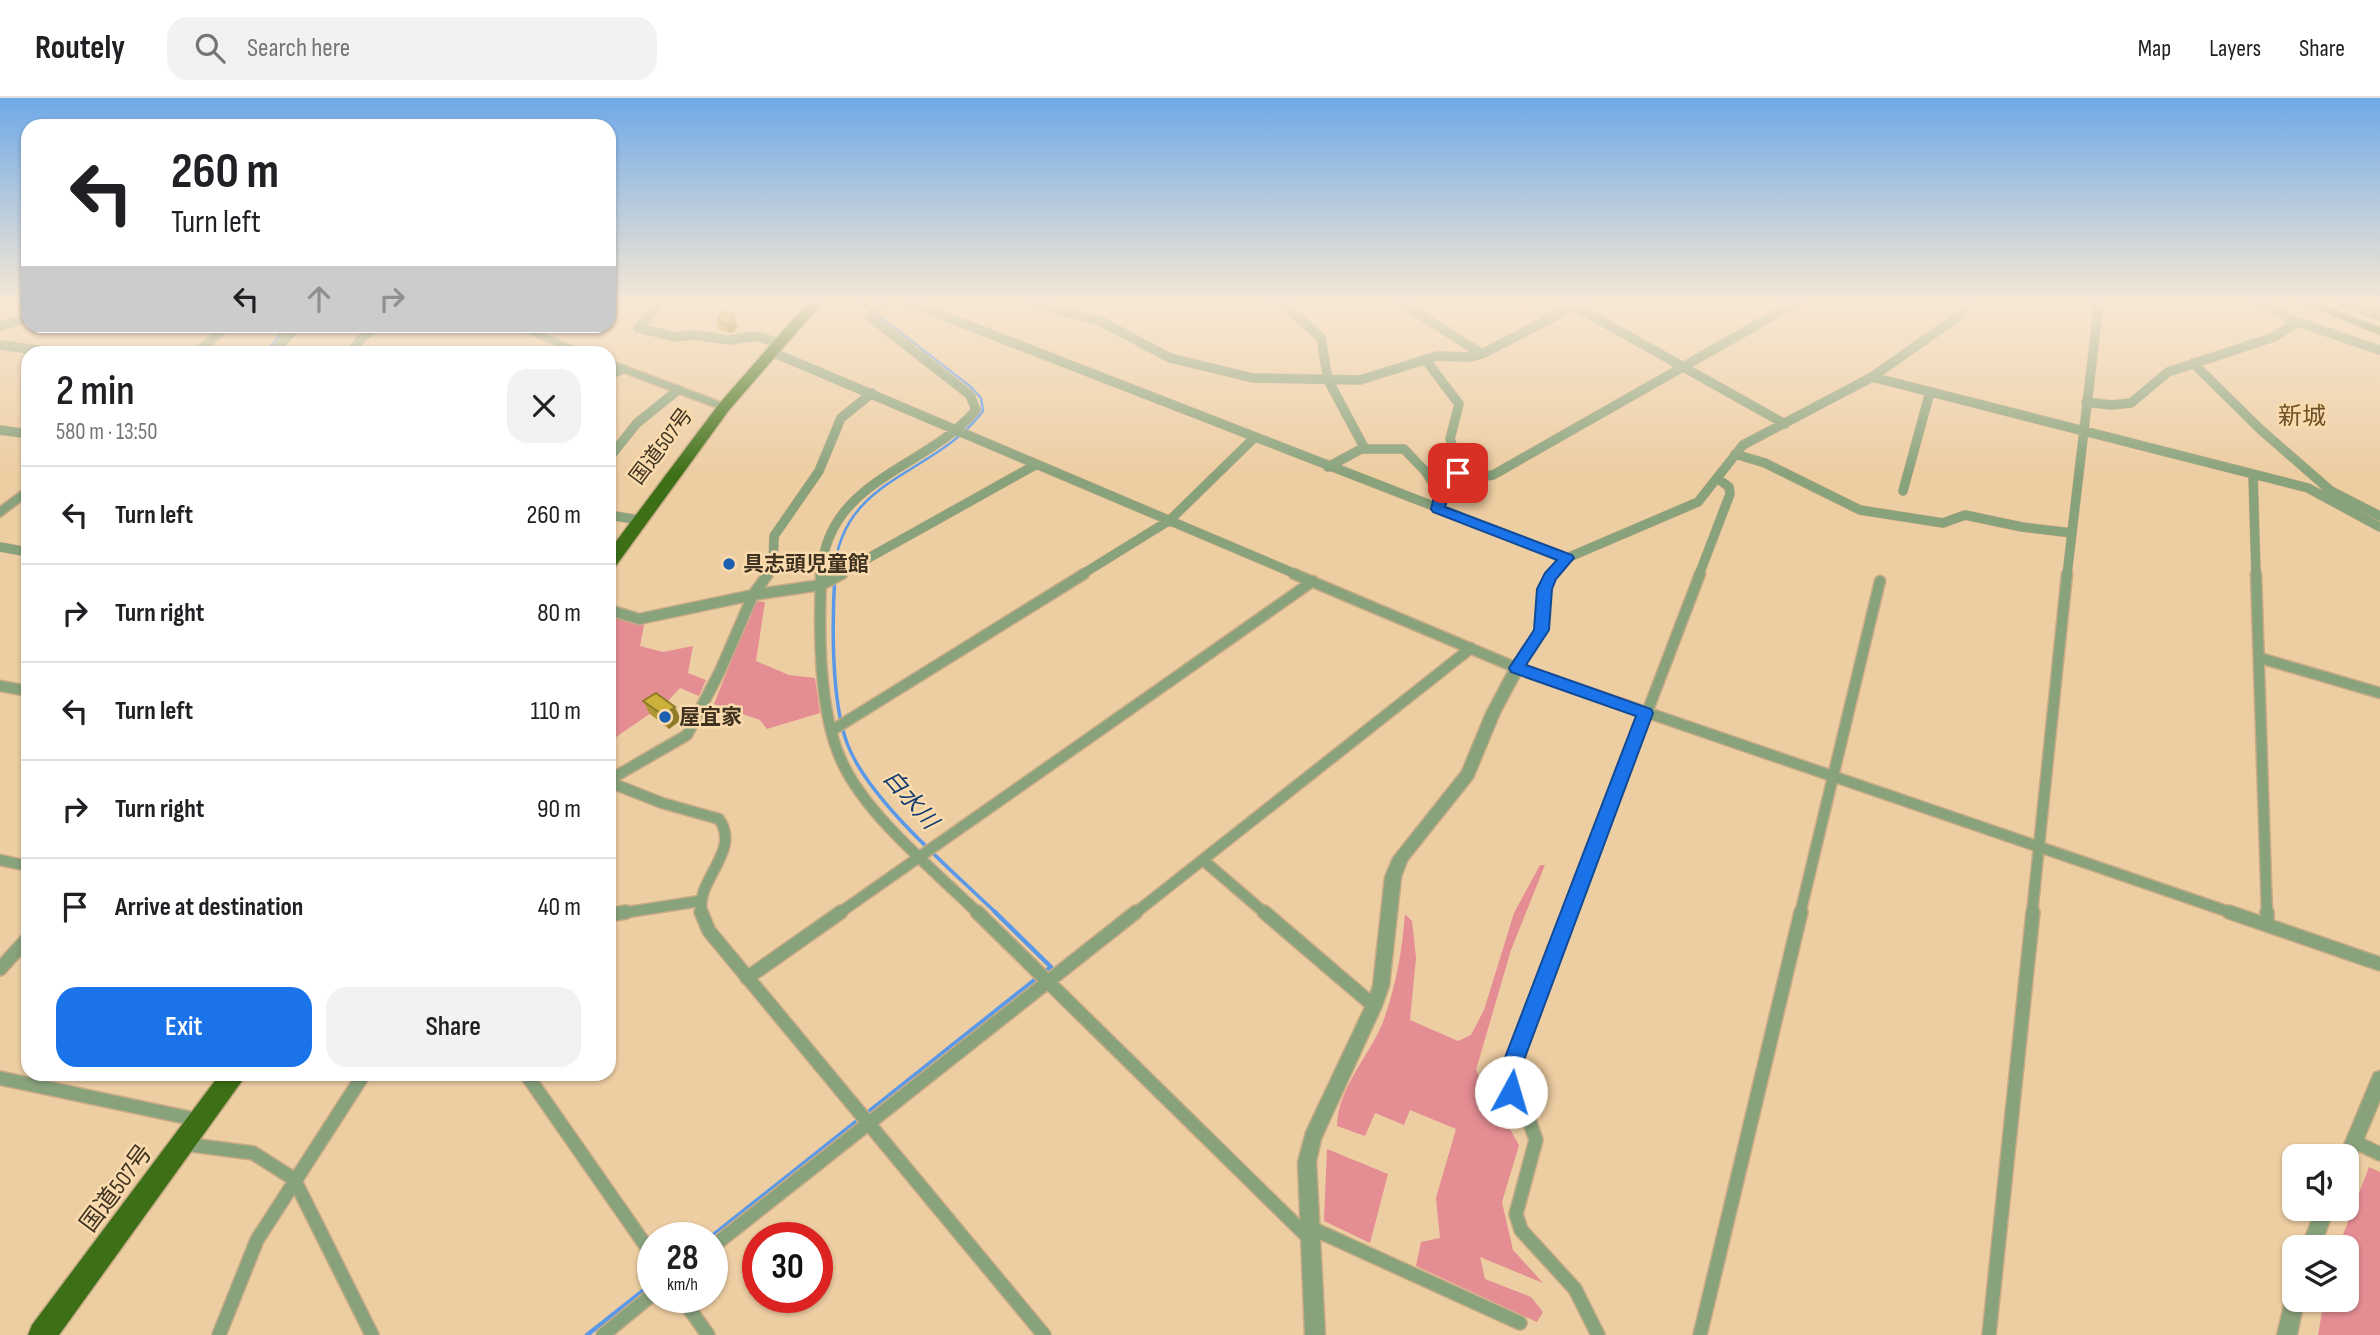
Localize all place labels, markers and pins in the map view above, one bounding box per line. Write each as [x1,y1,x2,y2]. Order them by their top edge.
pin [1428,443,1488,503]
place label: 具志頭児童館 [743,552,869,577]
marker: 具志頭児童館 [721,556,737,572]
place label: 屋宜家 [679,705,742,730]
marker: 屋宜家 [657,709,673,725]

